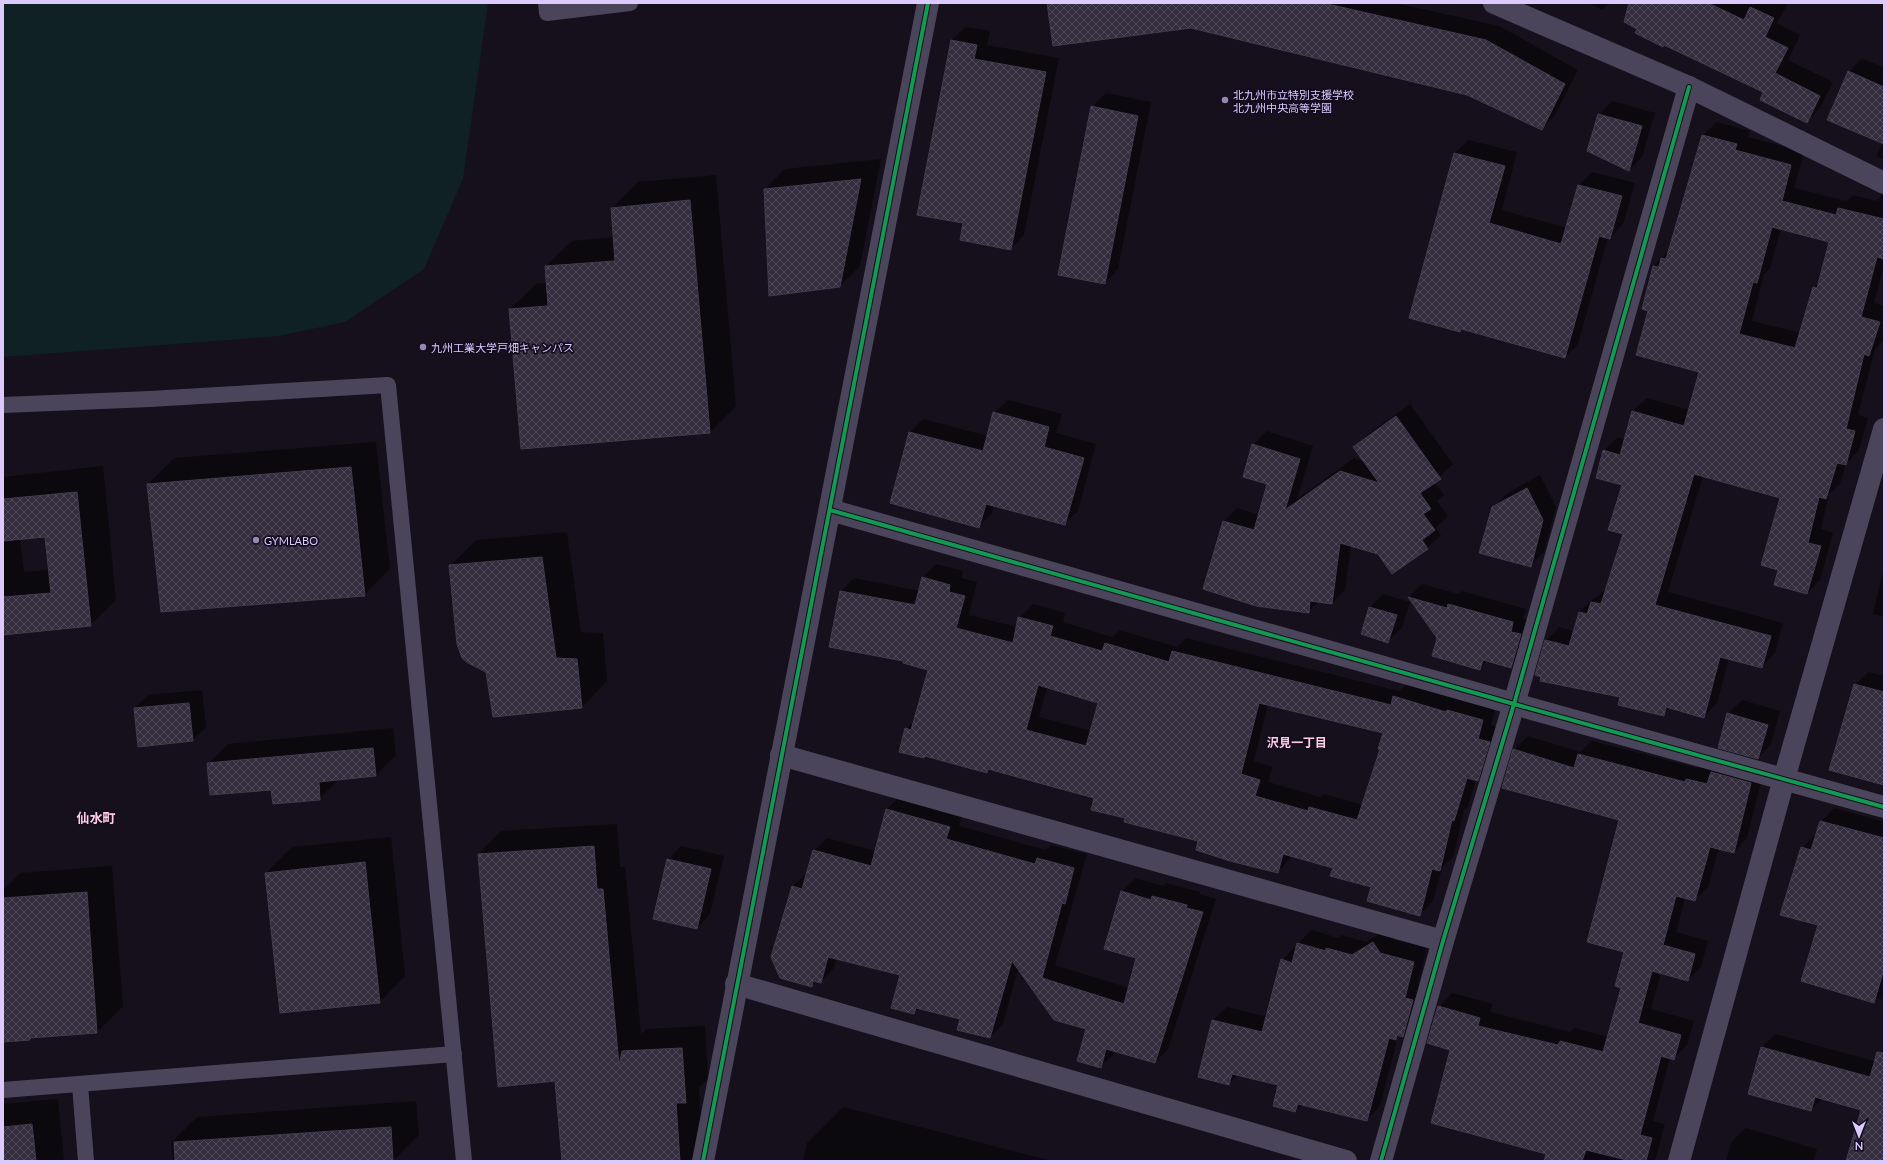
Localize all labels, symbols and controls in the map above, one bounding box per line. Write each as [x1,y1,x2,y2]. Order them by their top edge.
place label: 北九州市立特別支援学校 北九州中央高等学園 [1233,88,1354,114]
marker: 北九州市立特別支援学校 北九州中央高等学園 [1220,95,1230,105]
place label: 九州工業大学戸畑キャンパス [431,341,574,354]
marker: 九州工業大学戸畑キャンパス [418,342,428,352]
place label: GYMLABO [264,534,318,547]
marker: GYMLABO [251,535,261,545]
district label: 沢見一丁目 [1267,735,1327,750]
district label: 仙水町 [76,810,116,826]
north arrow [1839,1116,1879,1156]
text: N [1855,1140,1863,1153]

